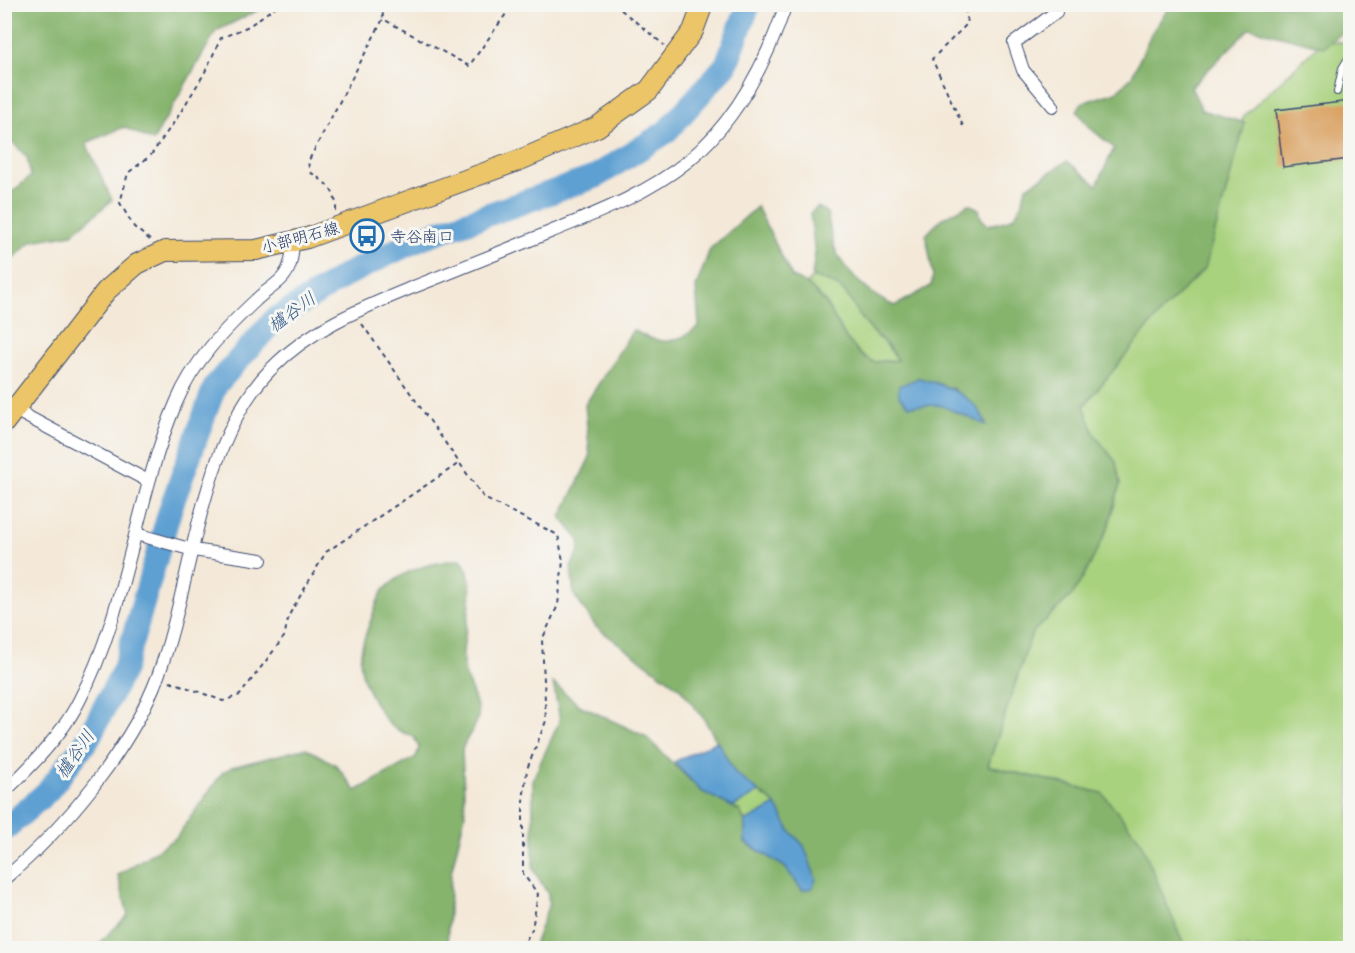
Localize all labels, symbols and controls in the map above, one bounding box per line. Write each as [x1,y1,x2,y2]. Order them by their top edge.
street label: 小部明石線 [259,216,341,257]
bus stop icon: 寺谷南口 [349,218,385,254]
place label: 寺谷南口 [390,225,454,246]
water label: 櫨谷川 [263,286,320,337]
water label: 櫨谷川 [49,724,99,782]

